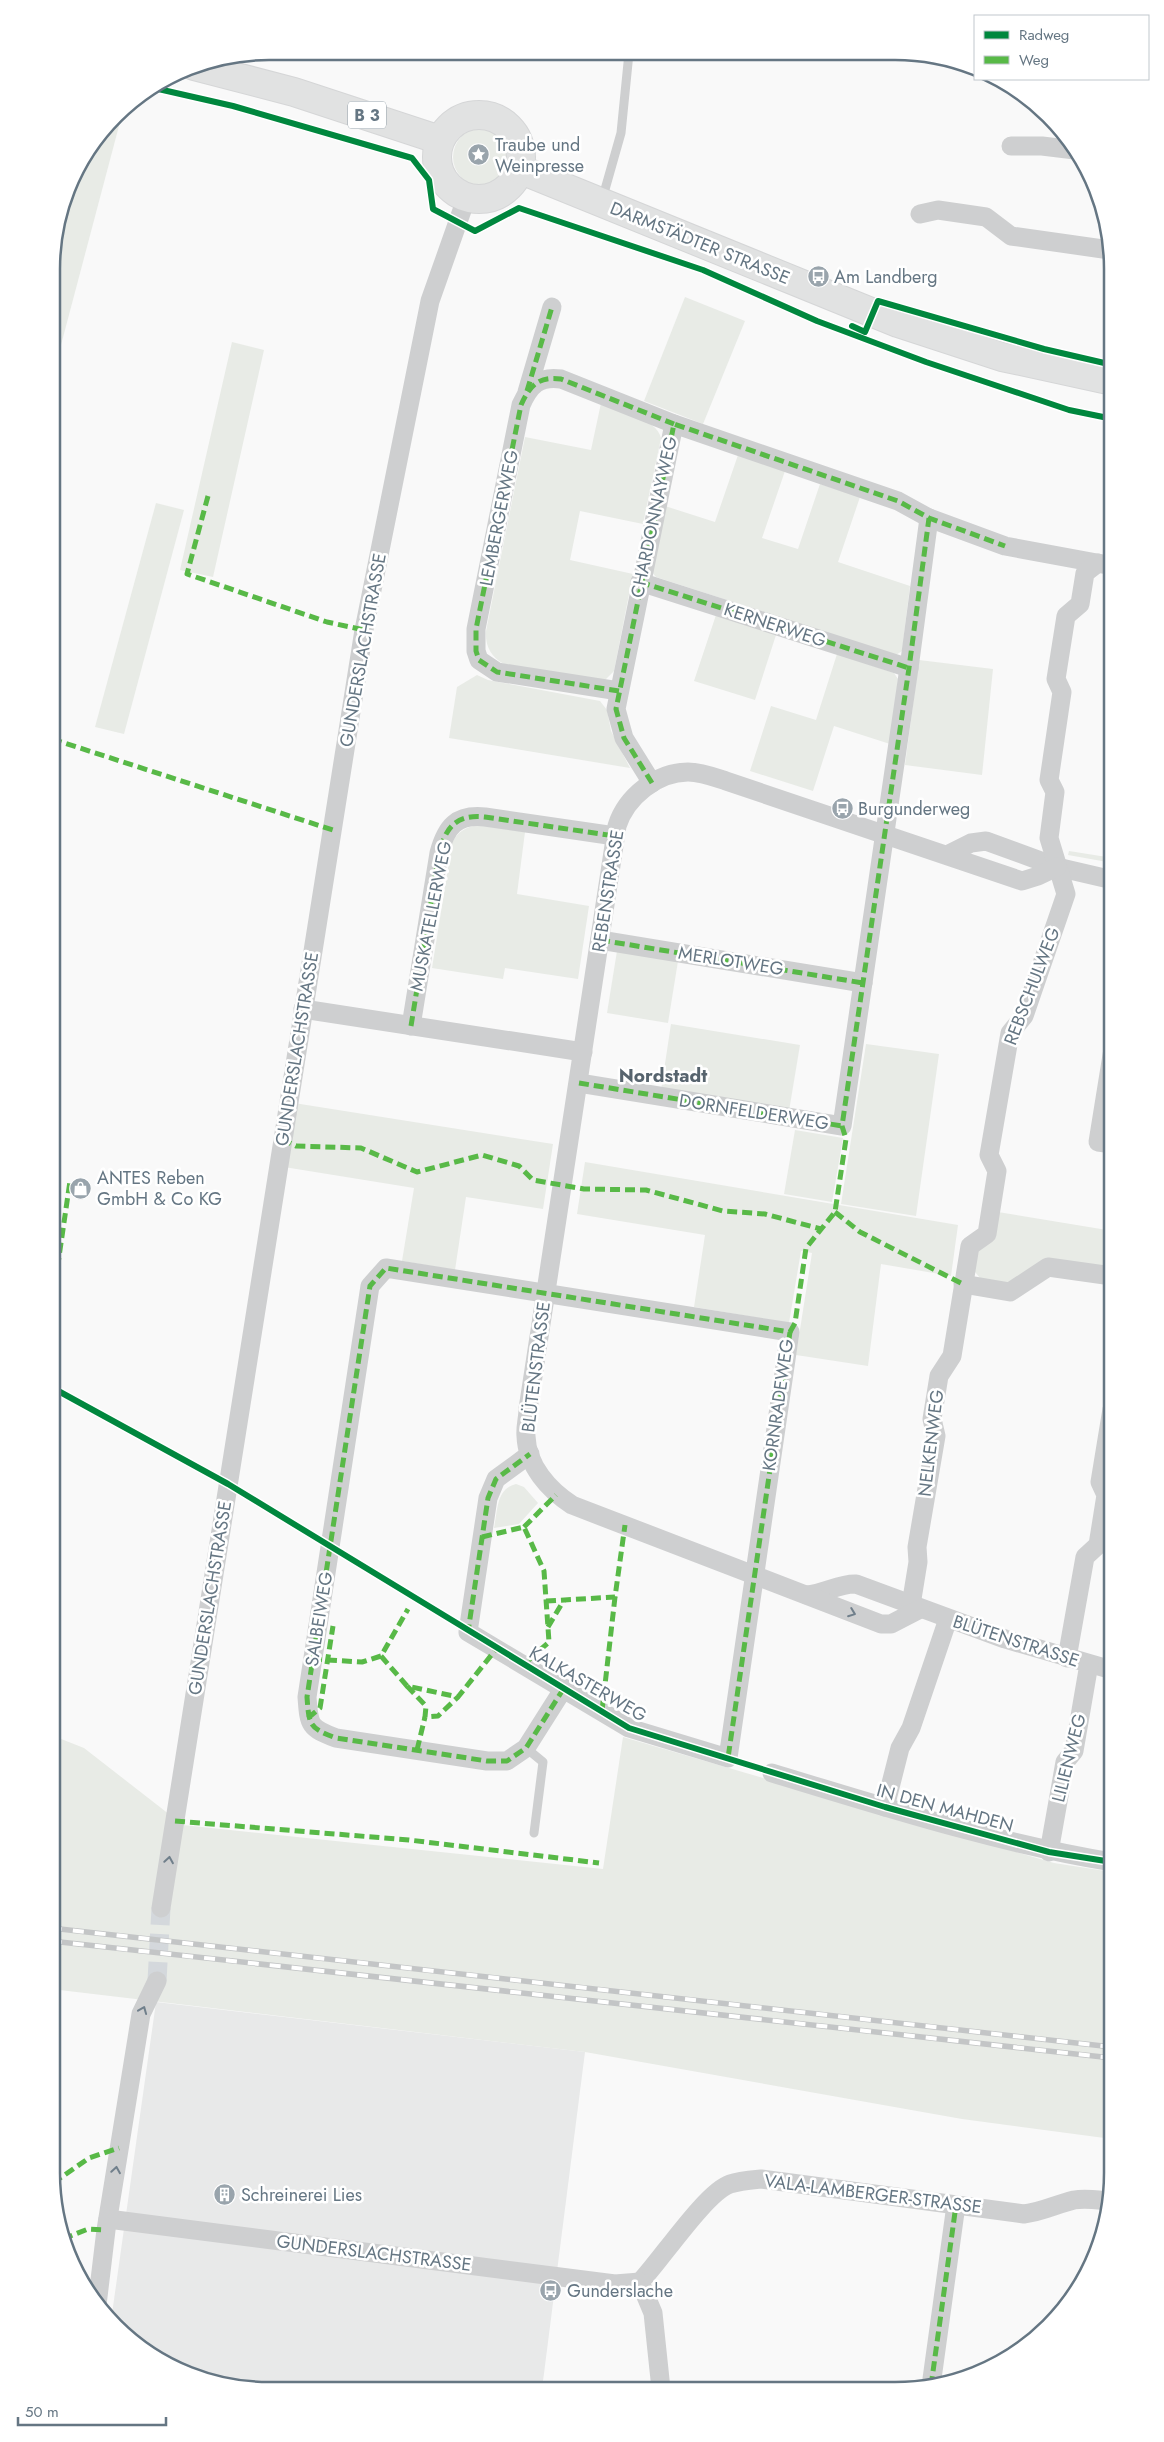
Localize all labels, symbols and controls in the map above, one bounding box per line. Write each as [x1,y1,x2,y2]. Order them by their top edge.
legend [974,15,1149,80]
text: Radweg [1019,24,1069,46]
text: Weg [1019,49,1049,71]
road number: B 3 [348,102,386,128]
place label: Traube und Weinpresse [495,132,584,179]
place icon: Traube und Weinpresse [467,143,491,167]
street label: DARMSTÄDTER STRASSE [606,195,794,291]
place label: Am Landberg [834,264,937,290]
bus stop icon: Am Landberg [806,265,830,289]
street label: CHARDONNAYWEG [624,434,684,600]
street label: LEMBERGERWEG [473,448,525,588]
street label: GUNDERSLACHSTRASSE [333,551,393,749]
street label: KERNERWEG [721,596,829,654]
place label: Burgunderweg [858,796,970,822]
bus stop icon: Burgunderweg [830,797,854,821]
street label: REBENSTRASSE [585,828,631,954]
street label: MUSKATELLERWEG [404,839,458,993]
street label: REBSCHULWEG [998,923,1066,1049]
street label: MERLOTWEG [676,940,786,982]
street label: GUNDERSLACHSTRASSE [269,950,325,1148]
district label: Nordstadt [619,1062,707,1089]
street label: DORNFELDERWEG [677,1087,831,1137]
place label: ANTES Reben GmbH & Co KG [97,1165,222,1212]
shop icon: ANTES Reben GmbH & Co KG [69,1176,93,1200]
street label: BLÜTENSTRASSE [515,1300,557,1434]
street label: KORNRADEWEG [756,1337,800,1473]
street label: NELKENWEG [912,1388,950,1498]
street label: GUNDERSLACHSTRASSE [182,1499,238,1697]
street label: SALBEIWEG [299,1570,339,1668]
one-way arrow [847,1607,856,1617]
street label: BLÜTENSTRASSE [949,1608,1083,1674]
street label: KALKASTERWEG [524,1640,652,1728]
street label: LILIENWEG [1045,1711,1093,1805]
street label: IN DEN MAHDEN [874,1777,1016,1839]
one-way arrow [163,1855,173,1864]
one-way arrow [137,2007,147,2015]
one-way arrow [110,2166,120,2175]
street label: VALA-LAMBERGER-STRASSE [763,2168,983,2220]
place label: Schreinerei Lies [241,2182,362,2208]
building icon: Schreinerei Lies [213,2183,237,2207]
street label: GUNDERSLACHSTRASSE [275,2228,473,2278]
place label: Gunderslache [567,2278,673,2304]
bus stop icon: Gunderslache [539,2279,563,2303]
scale bar [18,2394,165,2426]
text: 50 m [25,2401,59,2423]

